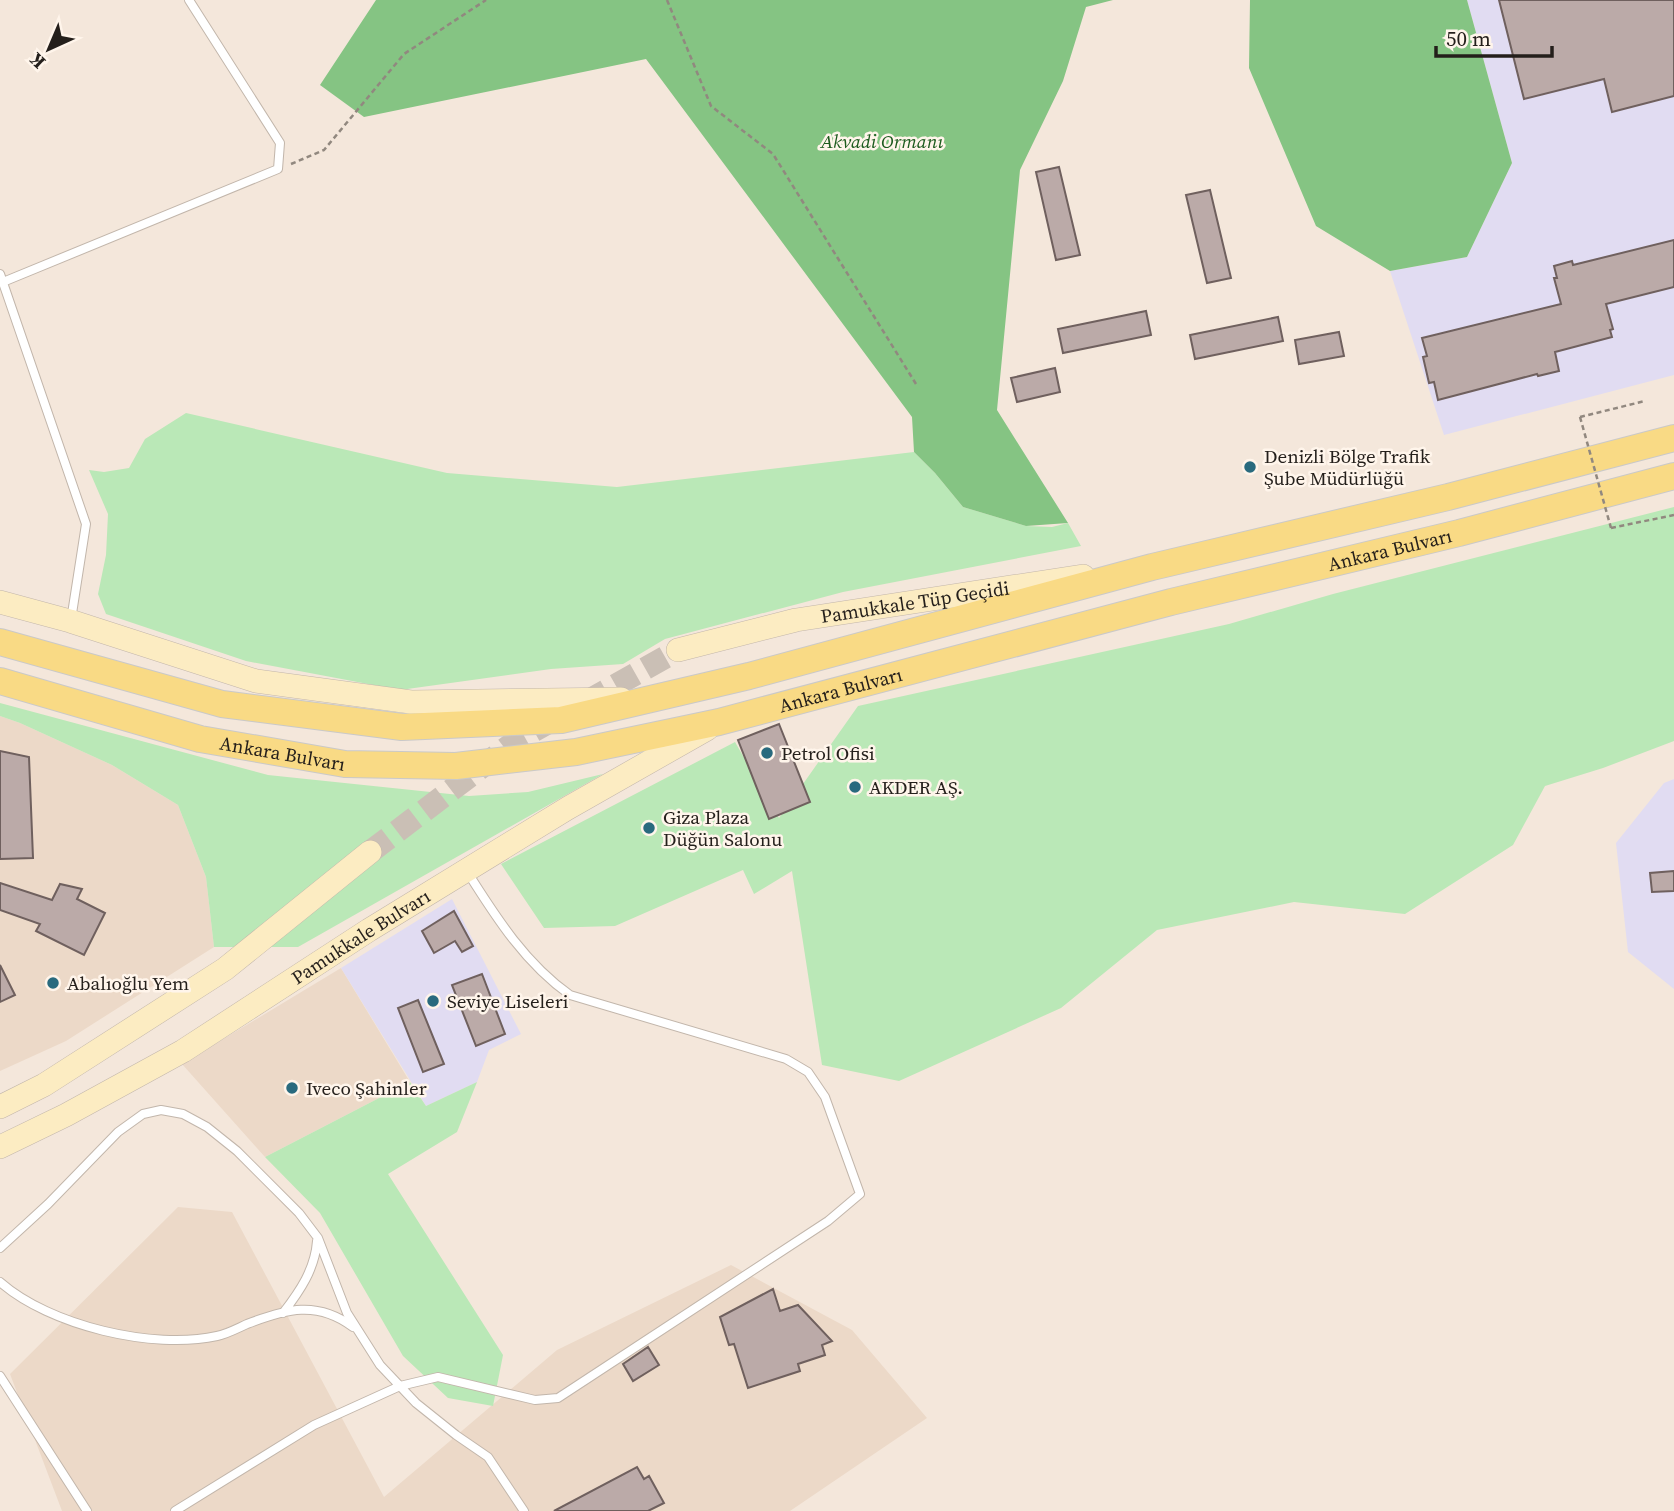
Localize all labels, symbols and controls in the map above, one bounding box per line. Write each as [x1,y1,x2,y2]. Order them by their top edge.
north arrow [14,14,84,84]
scale bar [1436,14,1552,58]
text: 50 m [1446,24,1491,53]
text: K [23,47,51,75]
park label: Akvadi Ormanı [820,128,943,154]
place label: Denizli Bölge Trafik Şube Müdürlüğü [1264,443,1431,491]
marker: Denizli Bölge Trafik Şube Müdürlüğü [1242,459,1258,475]
street label: Ankara Bulvarı [1325,522,1455,577]
street label: Pamukkale Tüp Geçidi [819,574,1011,629]
street label: Ankara Bulvarı [776,661,905,719]
street label: Ankara Bulvarı [218,730,348,777]
place label: Petrol Ofisi [781,740,875,766]
marker: Petrol Ofisi [759,745,775,761]
place label: AKDER AŞ. [869,774,963,800]
marker: AKDER AŞ. [847,779,863,795]
place label: Giza Plaza Düğün Salonu [663,804,782,852]
marker: Giza Plaza Düğün Salonu [641,820,657,836]
street label: Pamukkale Bulvarı [286,882,435,990]
place label: Abalıoğlu Yem [67,970,189,996]
marker: Abalıoğlu Yem [45,975,61,991]
place label: Seviye Liseleri [447,988,569,1014]
marker: Seviye Liseleri [425,993,441,1009]
place label: Iveco Şahinler [306,1075,427,1101]
marker: Iveco Şahinler [284,1080,300,1096]

